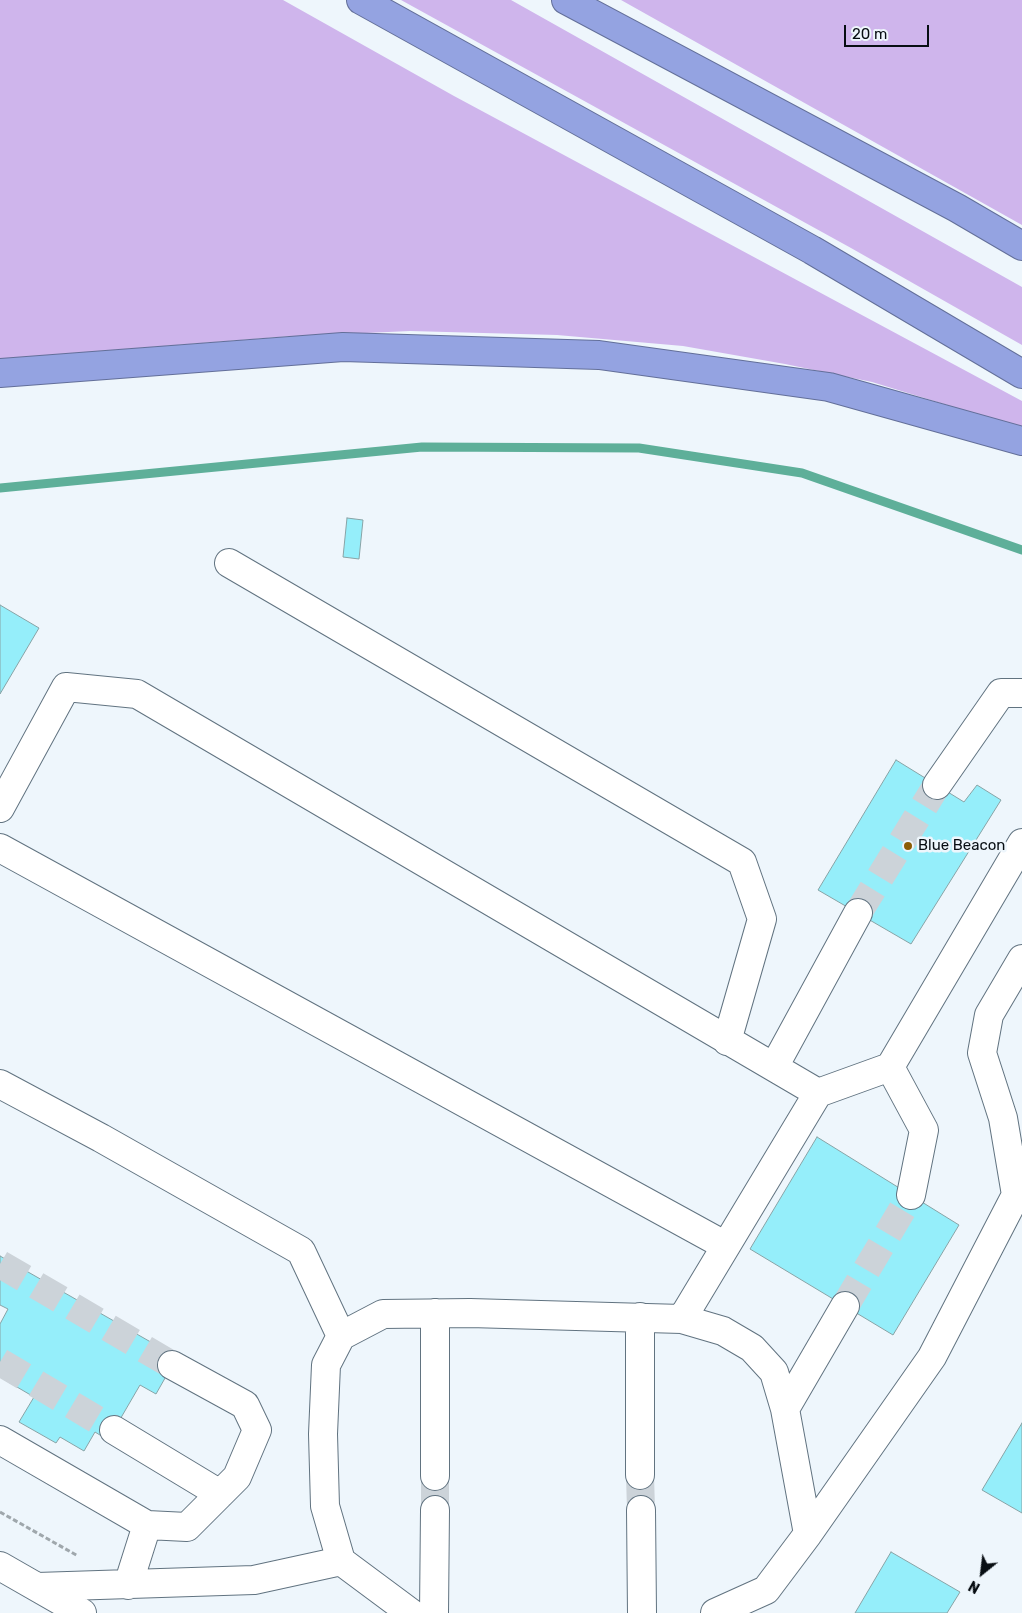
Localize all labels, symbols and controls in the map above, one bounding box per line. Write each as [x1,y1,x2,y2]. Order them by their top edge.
scale bar [847,15,932,47]
text: 20 m [852,25,887,43]
place label: Blue Beacon [918,837,1005,855]
marker: Blue Beacon [902,840,914,852]
north arrow [957,1548,1007,1598]
text: N [966,1577,983,1596]

